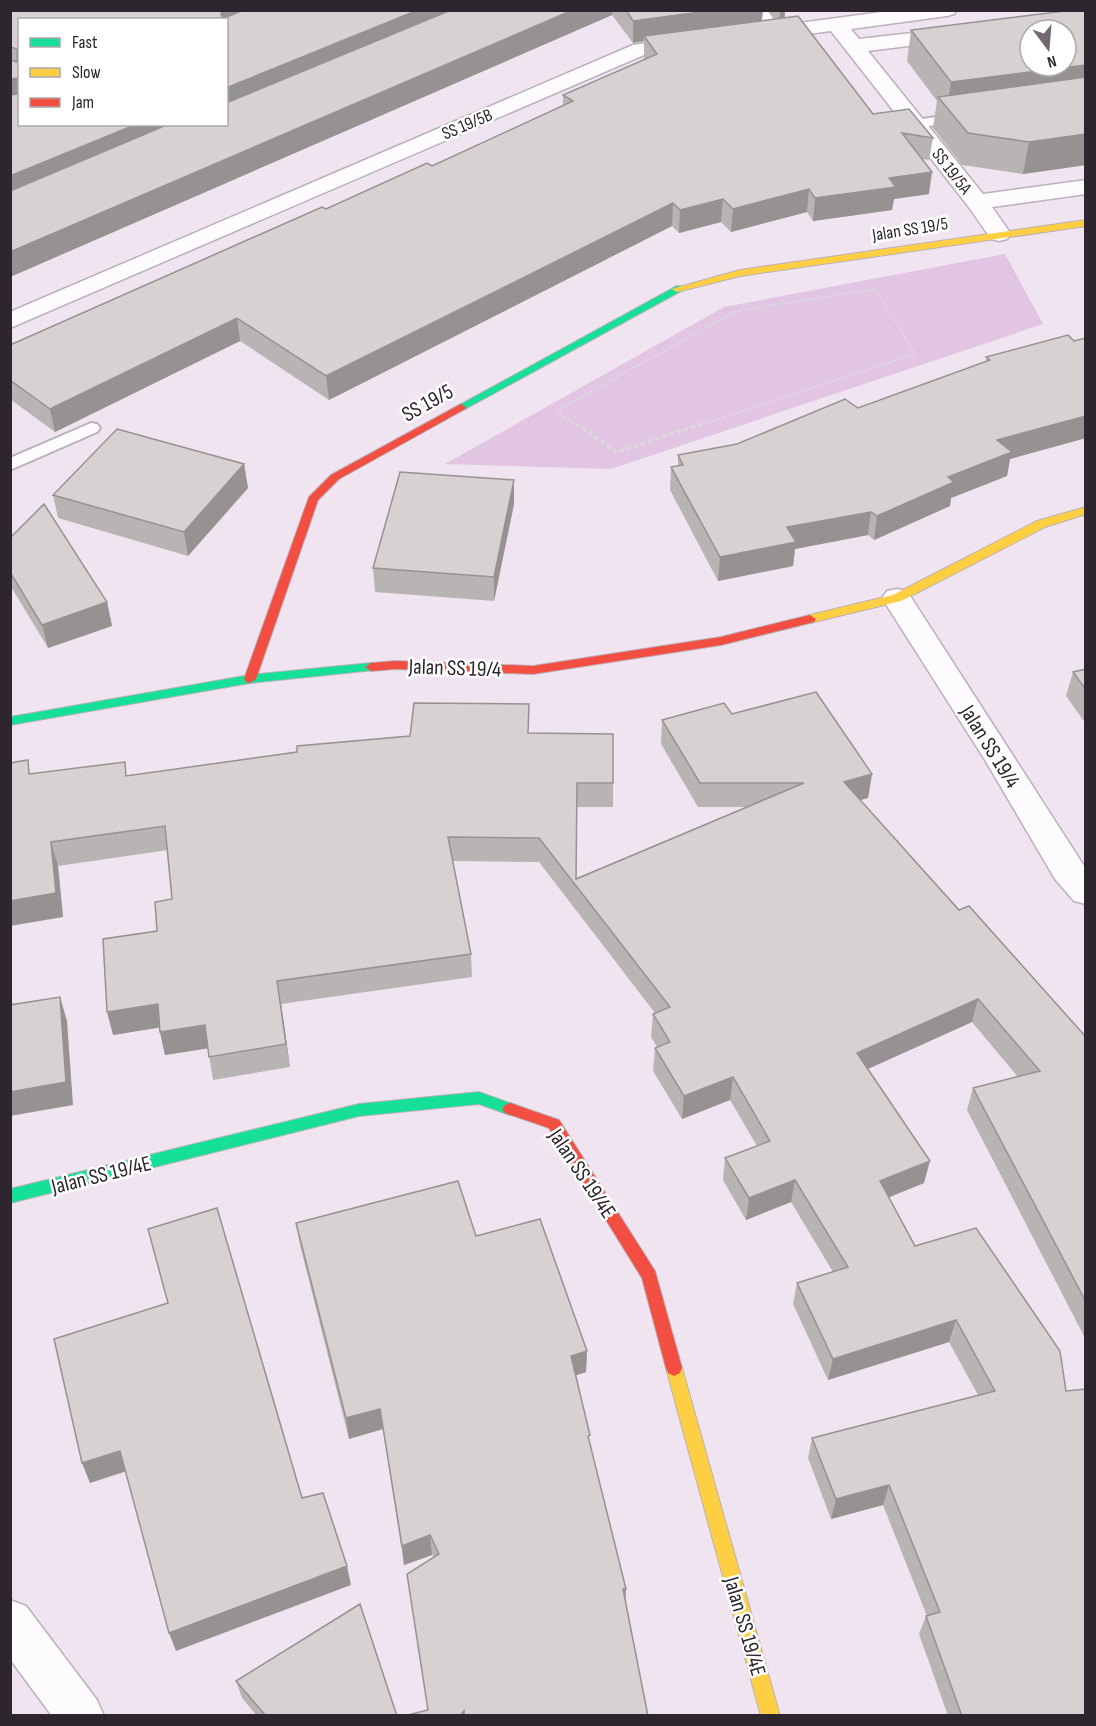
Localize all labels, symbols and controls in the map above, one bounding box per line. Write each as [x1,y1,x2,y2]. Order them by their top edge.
legend [18,18,228,126]
north arrow [1018,18,1078,78]
text: Fast [72,32,98,53]
text: N [1045,51,1058,71]
text: Slow [72,62,101,83]
text: Jam [71,92,94,113]
street label: SS 19/5B [439,104,496,144]
street label: SS 19/5A [927,144,976,199]
street label: Jalan SS 19/5 [870,213,949,246]
street label: SS 19/5 [397,378,458,428]
street label: Jalan SS 19/4 [407,653,502,684]
street label: Jalan SS 19/4 [953,699,1026,793]
street label: Jalan SS 19/4E [542,1123,621,1224]
street label: Jalan SS 19/4E [48,1150,154,1201]
street label: Jalan SS 19/4E [717,1573,772,1679]

